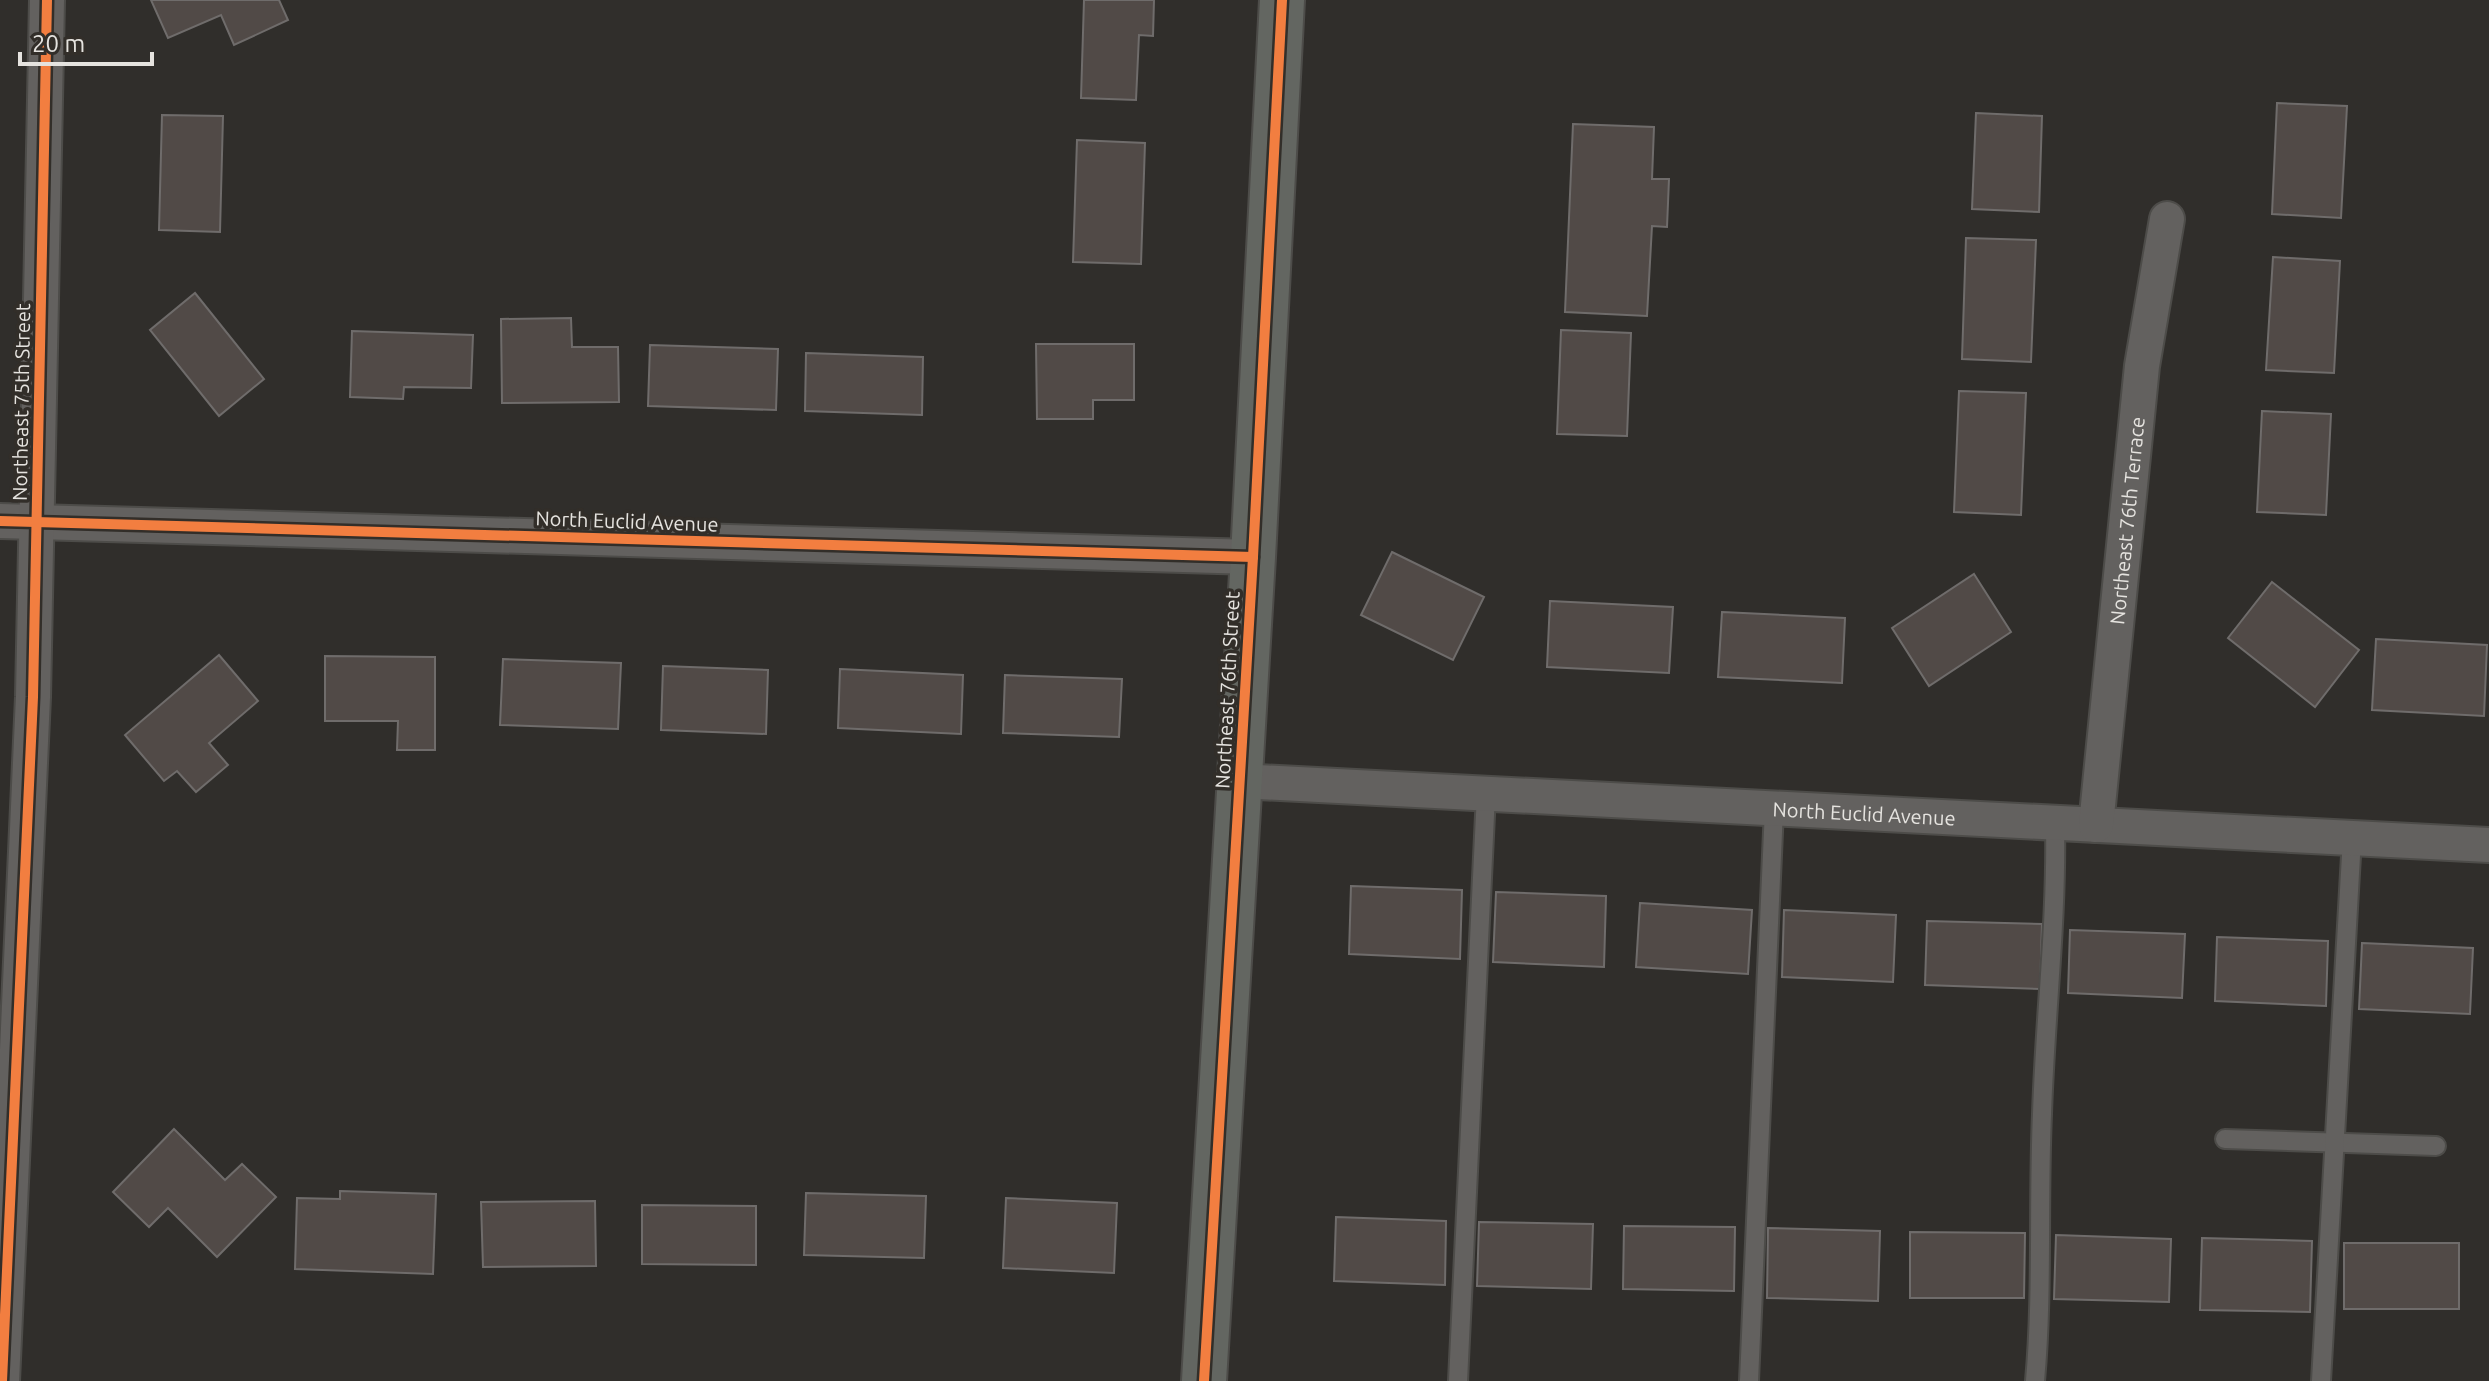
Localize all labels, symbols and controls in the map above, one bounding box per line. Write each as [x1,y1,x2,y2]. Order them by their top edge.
scale bar [20,16,152,66]
text: 20 m [32,30,85,57]
street label: Northeast 75th Street [8,303,34,501]
street label: Northeast 76th Terrace [2105,416,2148,626]
street label: North Euclid Avenue [535,506,719,536]
street label: Northeast 76th Street [1210,591,1244,789]
street label: North Euclid Avenue [1772,797,1956,829]

